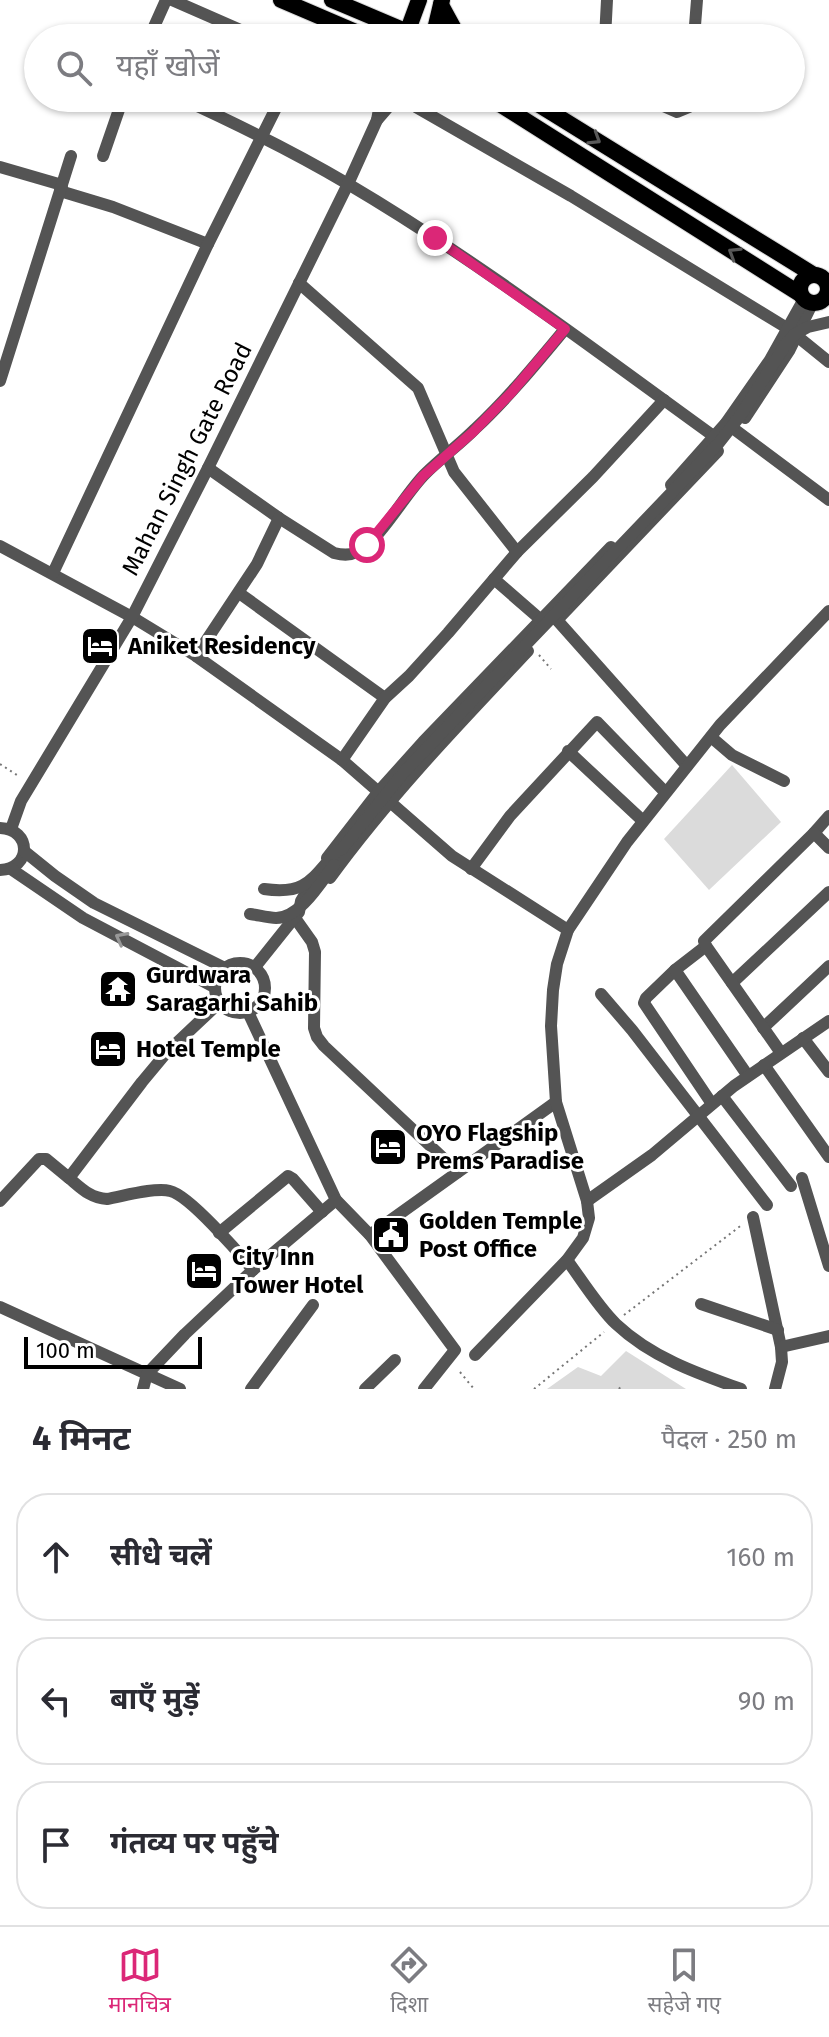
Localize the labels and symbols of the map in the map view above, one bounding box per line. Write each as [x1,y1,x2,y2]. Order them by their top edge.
one-way arrow [586,130,601,145]
route end [417,220,453,256]
one-way arrow [728,247,743,262]
street label: Mahan Singh Gate Road [116,338,258,580]
route start [349,527,385,563]
hotel icon: Aniket Residency [79,625,121,667]
place label: Aniket Residency [127,632,316,660]
one-way arrow [114,932,129,947]
place label: Gurdwara Saragarhi Sahib [146,961,318,1017]
temple icon: Gurdwara Saragarhi Sahib [97,968,139,1010]
hotel icon: Hotel Temple [87,1028,129,1070]
place label: Hotel Temple [136,1035,281,1063]
place label: OYO Flagship Prems Paradise [416,1119,584,1175]
hotel icon: OYO Flagship Prems Paradise [367,1126,409,1168]
place label: Golden Temple Post Office [419,1207,582,1263]
public building icon: Golden Temple Post Office [370,1214,412,1256]
place label: City Inn Tower Hotel [232,1243,364,1299]
hotel icon: City Inn Tower Hotel [183,1250,225,1292]
scale bar [24,1333,202,1369]

